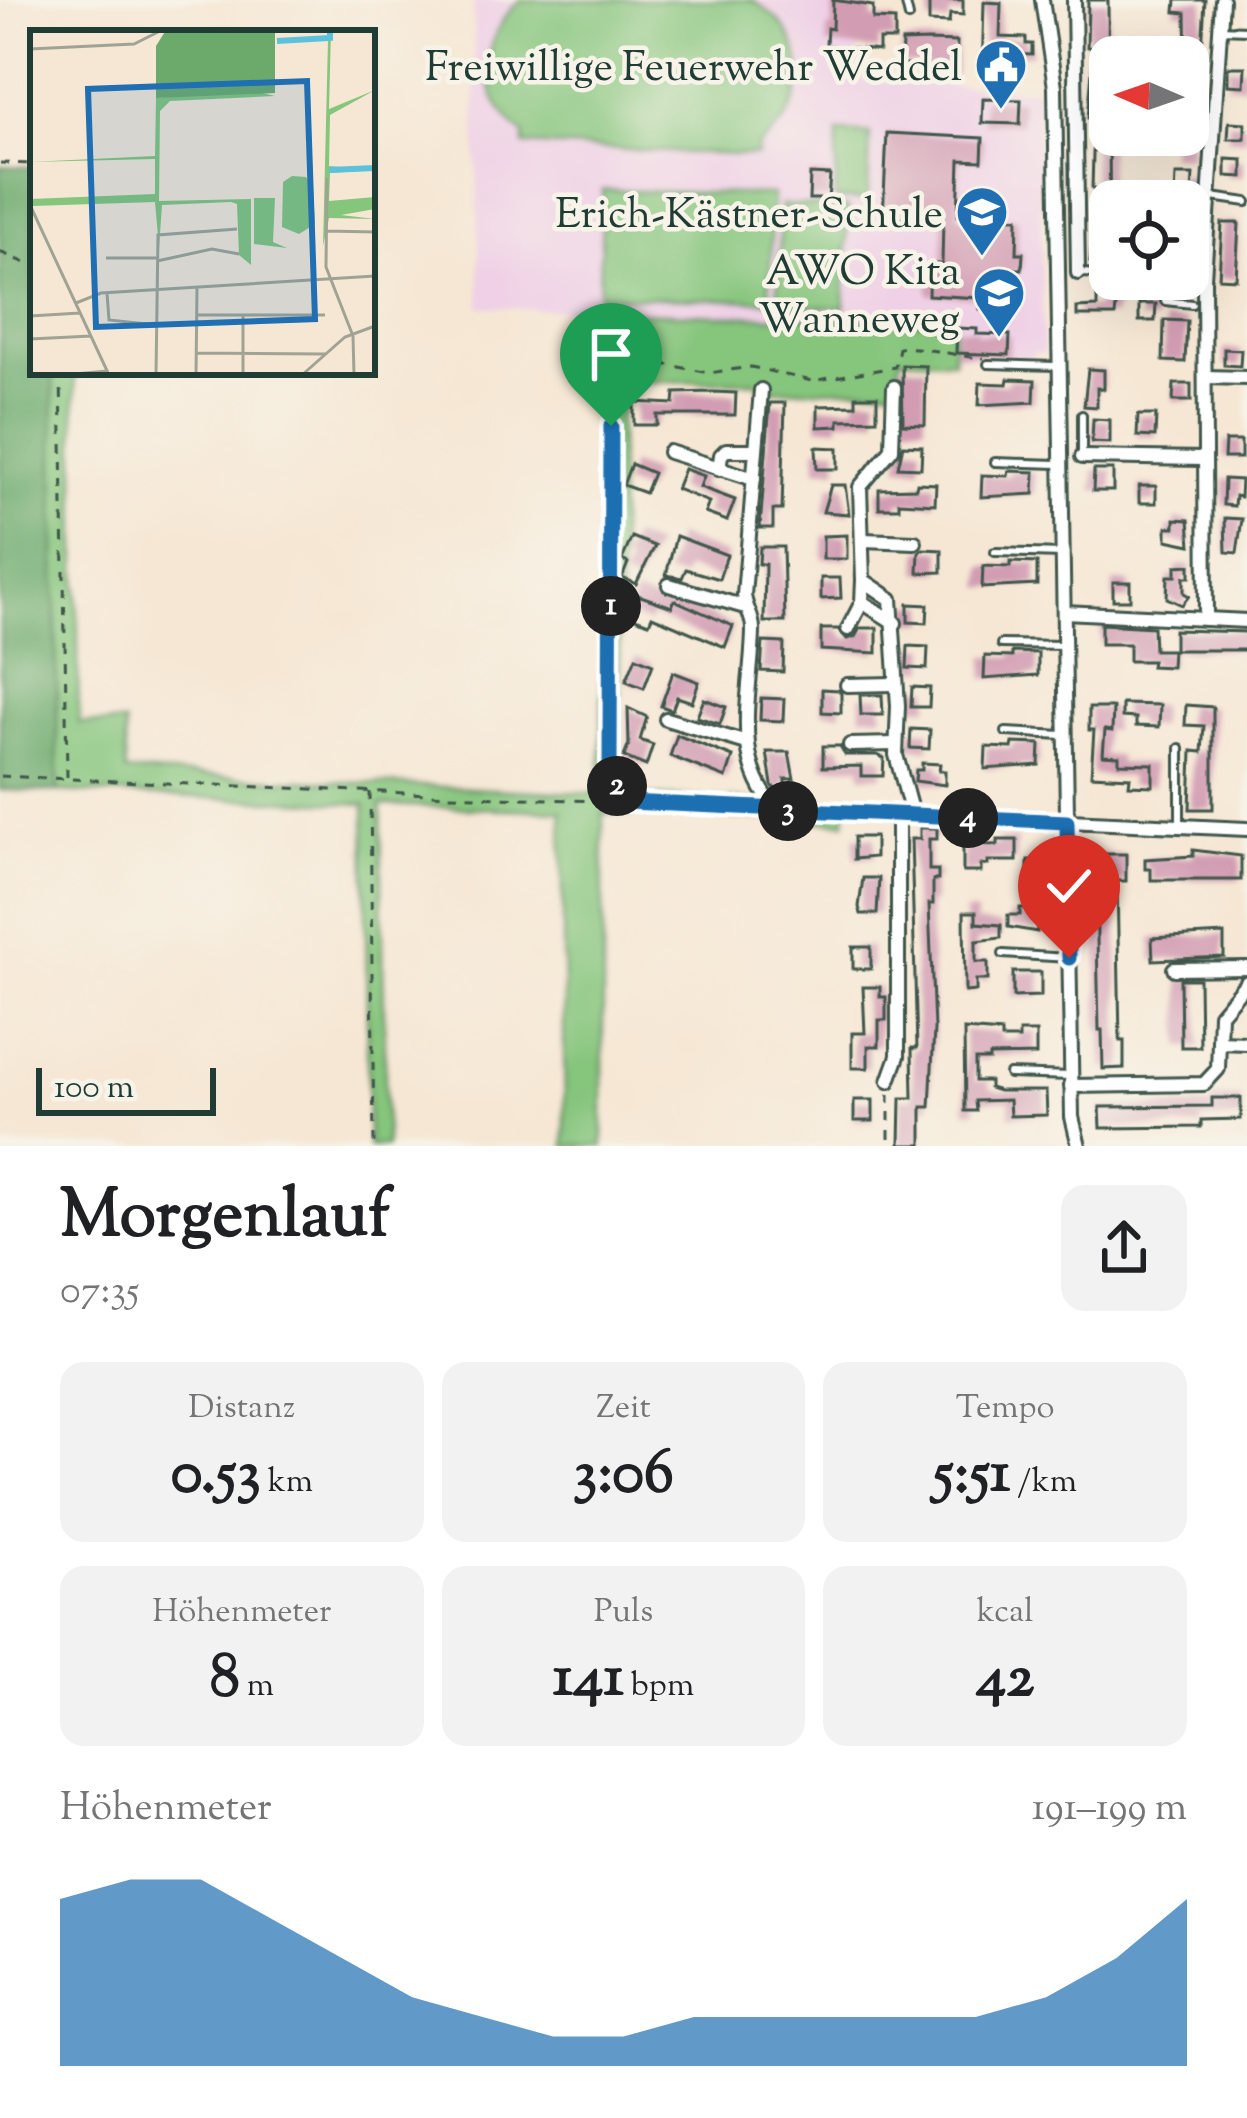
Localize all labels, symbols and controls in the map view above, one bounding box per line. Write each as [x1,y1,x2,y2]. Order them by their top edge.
inset map [30,30,375,375]
north arrow [1089,36,1209,156]
map controls [1089,36,1209,300]
public building icon: Freiwillige Feuerwehr Weddel [973,37,1029,111]
place label: Freiwillige Feuerwehr Weddel [425,40,962,100]
button: locate [1089,180,1209,300]
school or university icon: Erich-Kästner-Schule [954,184,1010,258]
place label: Erich-Kästner-Schule [555,187,943,247]
place label: AWO Kita Wanneweg [758,244,960,352]
school or university icon: AWO Kita Wanneweg [971,265,1027,339]
pin [560,303,662,426]
icon: arrive [578,321,644,387]
pin: 1 [581,576,641,636]
text: 1 [605,582,617,630]
pin: 2 [587,756,647,816]
text: 2 [609,762,625,810]
pin: 3 [758,781,818,841]
text: 3 [781,787,795,835]
pin: 4 [938,788,998,848]
text: 4 [960,794,976,842]
pin [1018,835,1120,958]
icon: check [1036,853,1102,919]
scale bar [36,1062,216,1115]
text: 100 m [54,1065,134,1113]
text: Morgenlauf [60,1172,391,1267]
button: share [1061,1185,1187,1311]
text: 07:35 [60,1265,139,1321]
text: Distanz [188,1385,295,1433]
text: Zeit [596,1385,651,1433]
text: Tempo [956,1385,1055,1433]
text: 0.53 [171,1433,261,1520]
text: 3:06 [573,1433,674,1520]
text: 5:51 [933,1433,1010,1520]
text: km [261,1459,313,1507]
text: /km [1010,1459,1077,1507]
text: Höhenmeter [152,1589,331,1637]
text: Puls [594,1589,653,1637]
text: kcal [977,1589,1034,1637]
text: 8 [210,1637,240,1724]
text: 141 [553,1637,624,1724]
text: 42 [976,1637,1034,1724]
text: m [240,1663,274,1711]
text: bpm [624,1663,694,1711]
text: Höhenmeter [60,1782,272,1838]
text: 191–199 m [1032,1782,1187,1838]

